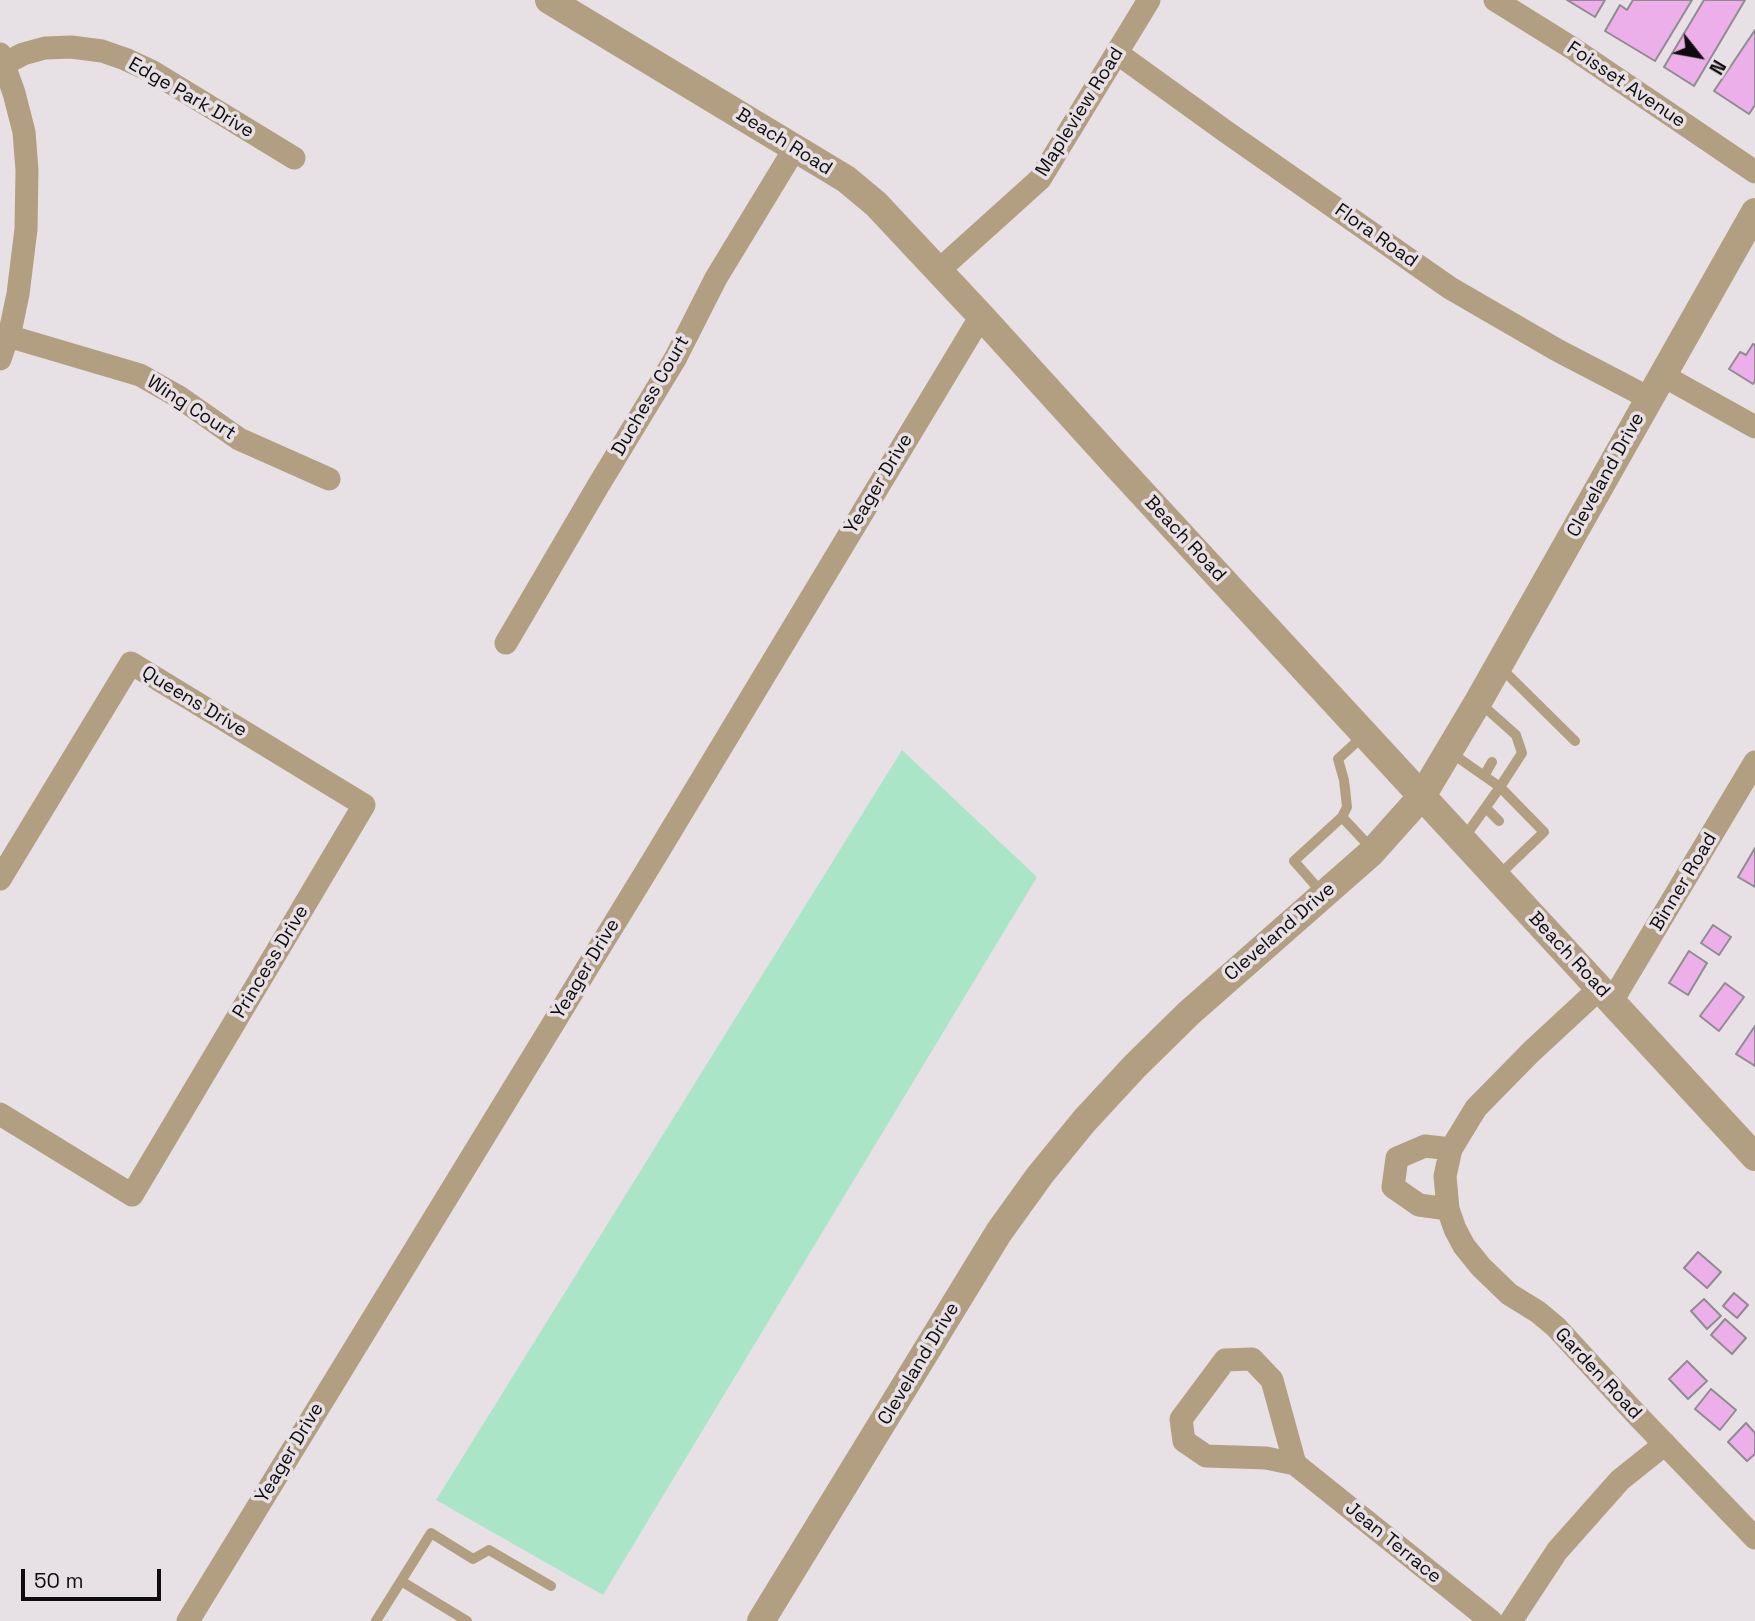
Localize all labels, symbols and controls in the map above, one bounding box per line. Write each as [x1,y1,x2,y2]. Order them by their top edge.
north arrow [1664,21,1734,91]
street label: Foisset Avenue [1562,37,1690,133]
street label: Mapleview Road [1031,43,1129,181]
street label: Edge Park Drive [124,53,258,143]
text: N [1703,55,1731,79]
street label: Beach Road [732,103,836,181]
street label: Flora Road [1330,199,1422,273]
street label: Duchess Court [607,332,695,460]
street label: Wing Court [142,371,240,445]
street label: Cleveland Drive [1562,409,1650,541]
street label: Yeager Drive [840,430,918,538]
street label: Beach Road [1139,491,1231,587]
street label: Queens Drive [137,662,251,742]
street label: Binner Road [1646,829,1722,935]
street label: Cleveland Drive [1220,878,1340,986]
street label: Princess Drive [228,901,314,1023]
street label: Beach Road [1523,907,1615,1003]
street label: Yeager Drive [547,915,625,1023]
street label: Cleveland Drive [874,1299,964,1429]
street label: Garden Road [1550,1323,1646,1425]
street label: Yeager Drive [251,1399,329,1507]
street label: Jean Terrace [1340,1497,1446,1589]
scale bar [24,1554,164,1598]
text: 50 m [34,1567,84,1594]

